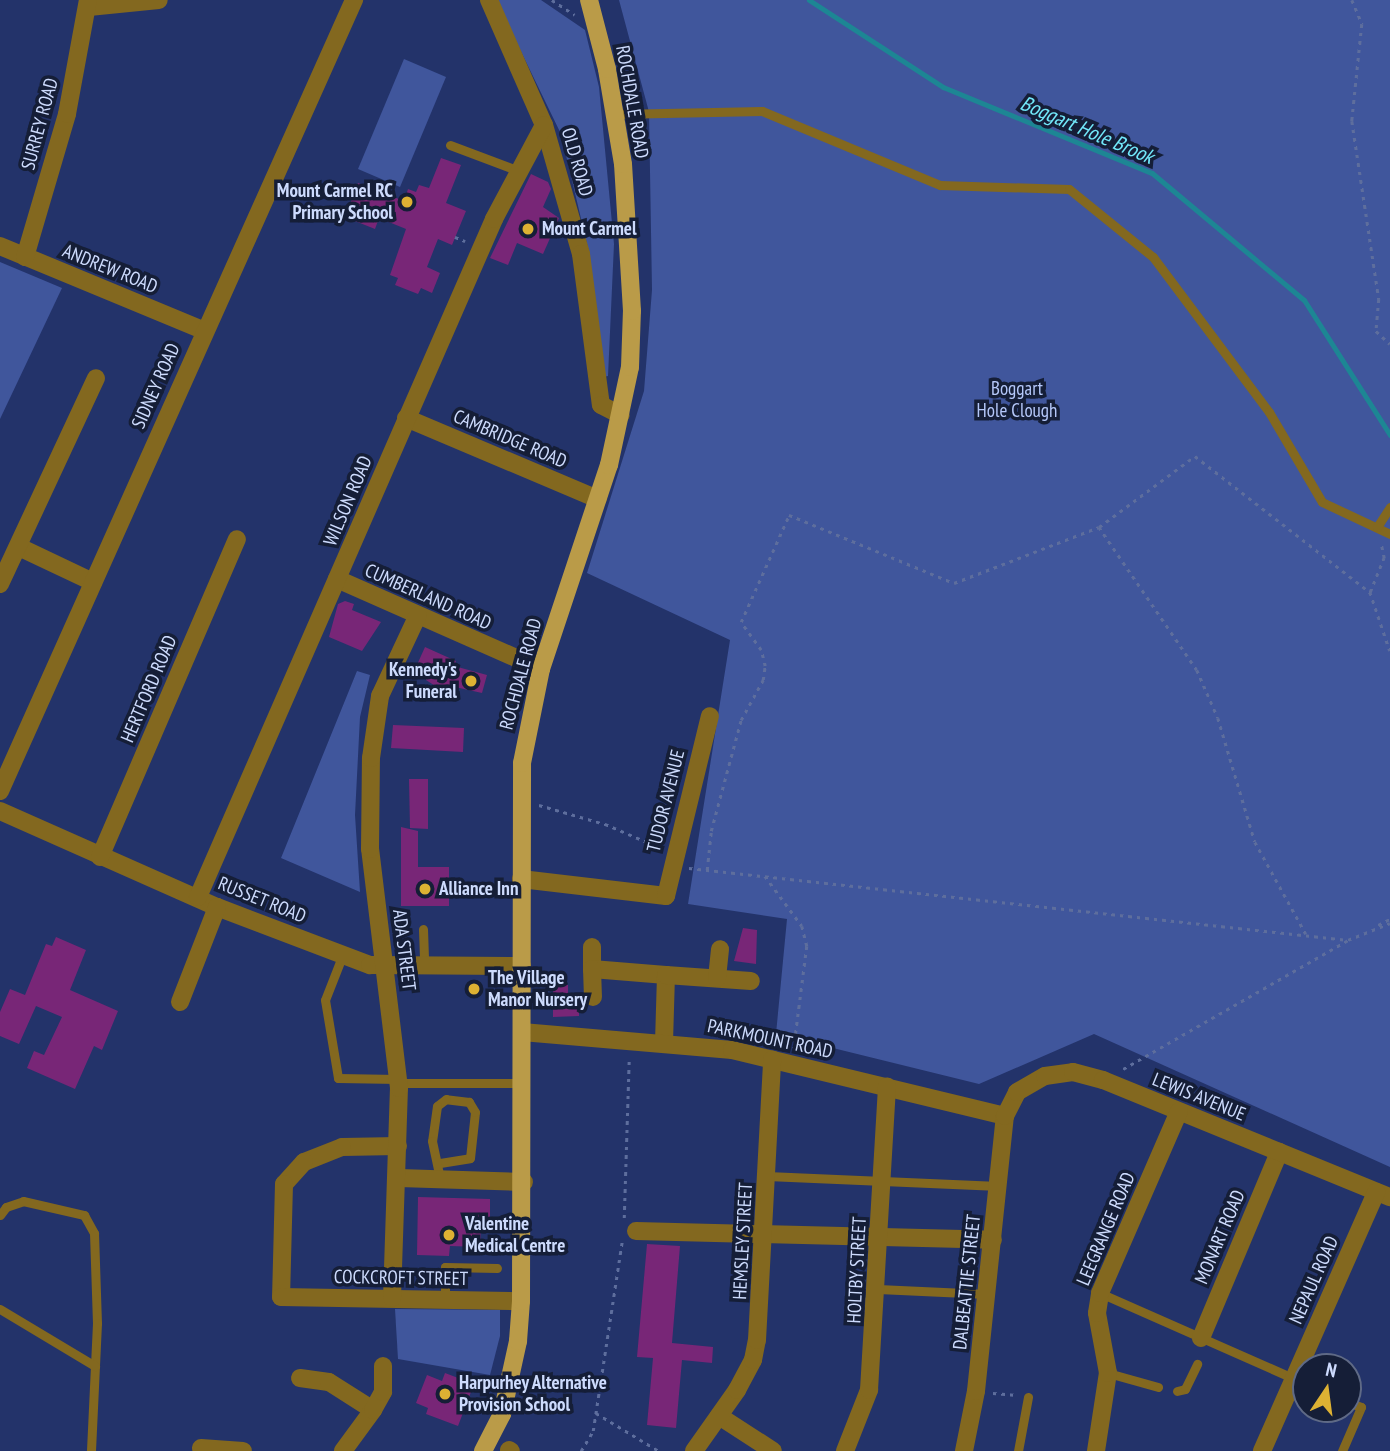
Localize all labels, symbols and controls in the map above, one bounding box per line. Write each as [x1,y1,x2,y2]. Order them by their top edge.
street label: ROCHDALE ROAD [611,44,653,160]
street label: SURREY ROAD [17,75,63,173]
water label: Boggart Hole Brook [1017,91,1157,169]
street label: OLD ROAD [556,125,598,199]
place label: Mount Carmel RC Primary School [277,180,393,224]
marker: Mount Carmel RC Primary School [399,194,415,210]
place label: Mount Carmel [542,218,637,240]
marker: Mount Carmel [520,221,536,237]
street label: ANDREW ROAD [59,240,161,298]
street label: SIDNEY ROAD [127,340,185,432]
park label: Boggart Hole Clough [977,378,1057,422]
street label: CAMBRIDGE ROAD [450,405,570,473]
street label: WILSON ROAD [319,453,377,549]
street label: CUMBERLAND ROAD [361,559,495,635]
street label: ROCHDALE ROAD [495,616,547,732]
street label: HERTFORD ROAD [116,632,182,746]
place label: Kennedy's Funeral [389,659,457,703]
marker: Kennedy's Funeral [463,673,479,689]
street label: TUDOR AVENUE [642,747,690,855]
street label: RUSSET ROAD [214,872,310,928]
place label: Alliance Inn [439,878,518,900]
marker: Alliance Inn [417,881,433,897]
street label: ADA STREET [388,908,420,992]
place label: The Village Manor Nursery [488,967,587,1011]
marker: The Village Manor Nursery [466,981,482,997]
street label: PARKMOUNT ROAD [705,1015,835,1063]
street label: LEWIS AVENUE [1149,1068,1249,1126]
street label: LEEGRANGE ROAD [1072,1169,1140,1289]
street label: HEMSLEY STREET [729,1182,757,1300]
street label: MONART ROAD [1190,1186,1250,1288]
place label: Valentine Medical Centre [465,1213,566,1257]
street label: DALBEATTIE STREET [949,1213,985,1351]
street label: HOLTBY STREET [843,1216,871,1324]
marker: Valentine Medical Centre [439,1225,459,1245]
street label: NEPAUL ROAD [1284,1232,1344,1328]
street label: COCKCROFT STREET [333,1265,469,1291]
north arrow [1292,1353,1362,1423]
text: N [1324,1357,1339,1382]
place label: Harpurhey Alternative Provision School [459,1372,608,1416]
marker: Harpurhey Alternative Provision School [437,1386,453,1402]

